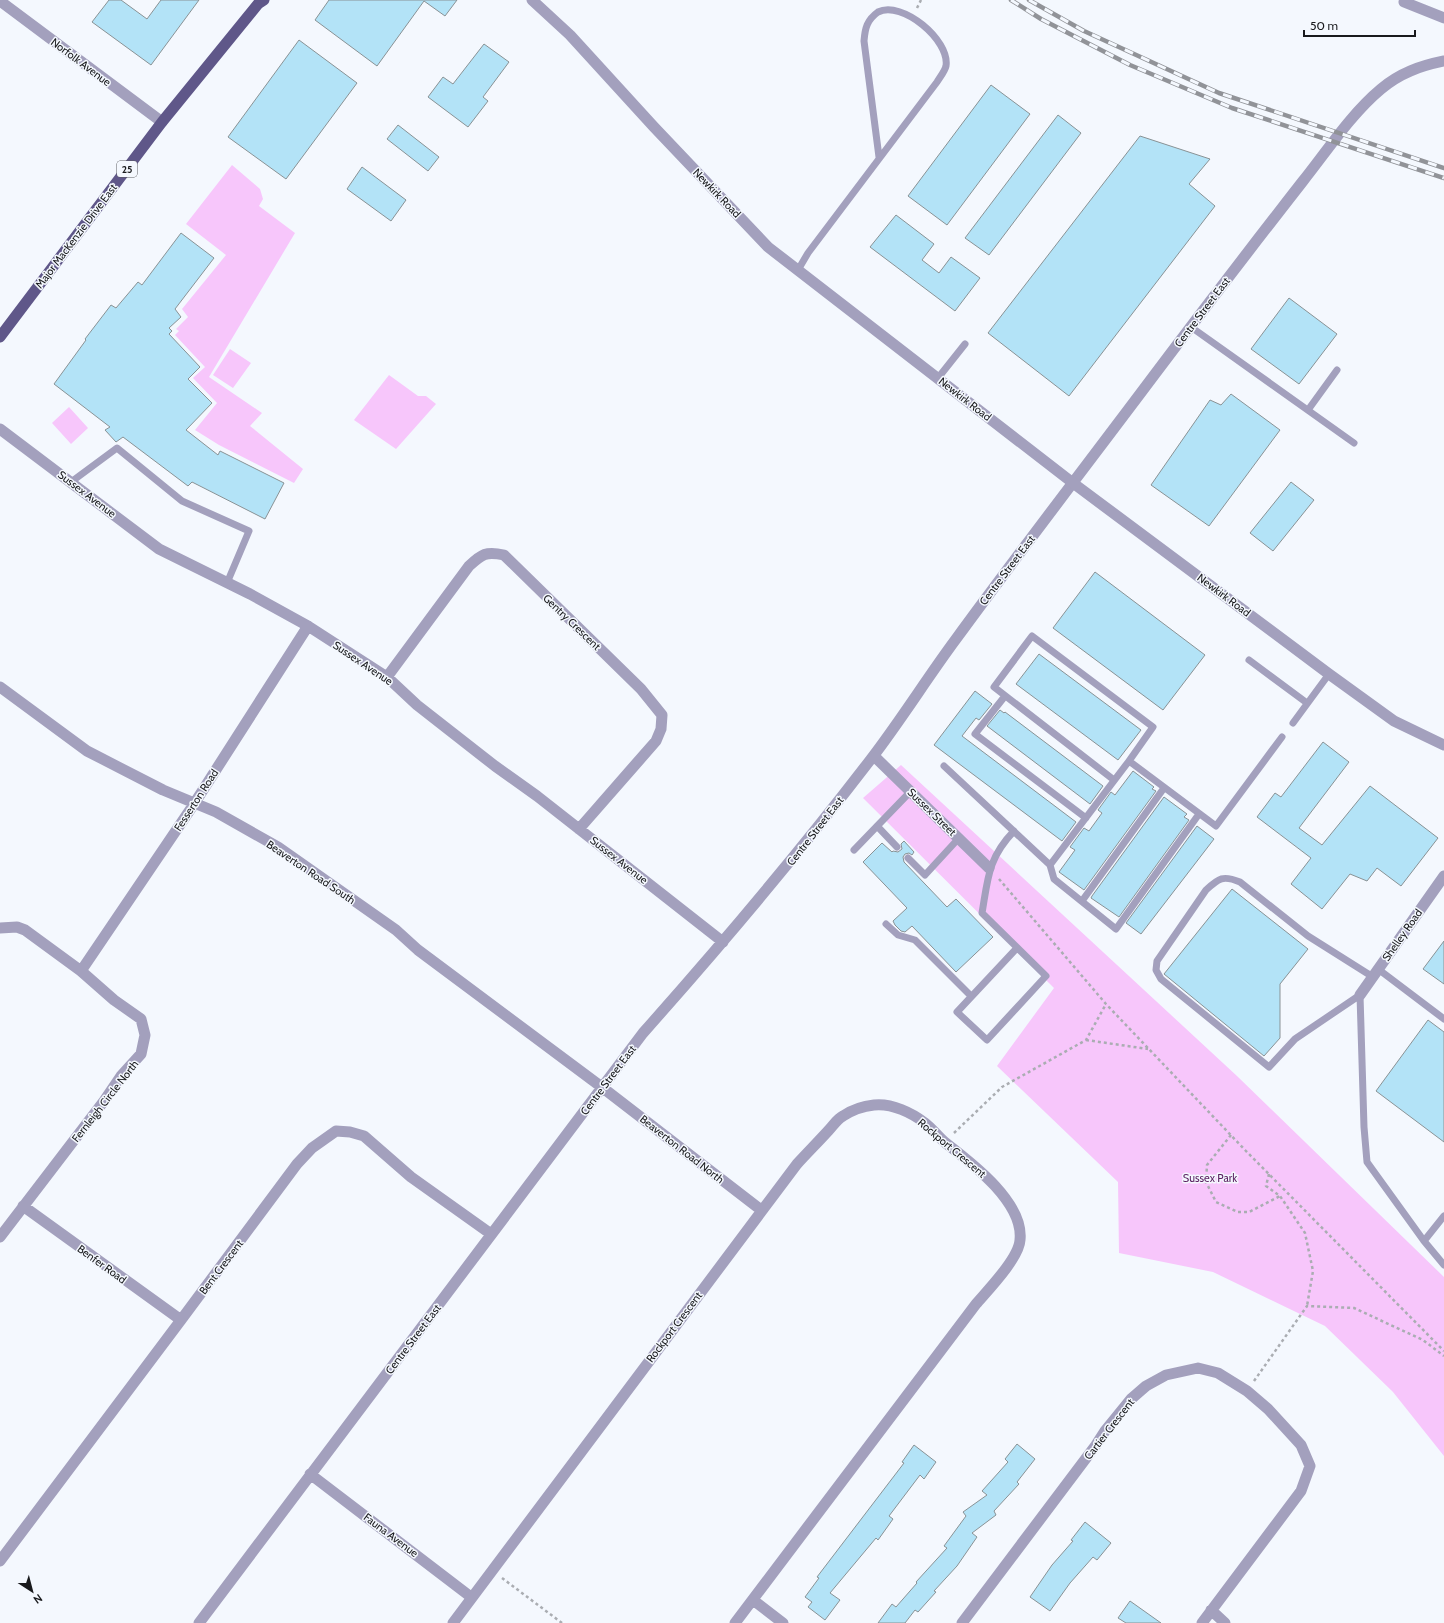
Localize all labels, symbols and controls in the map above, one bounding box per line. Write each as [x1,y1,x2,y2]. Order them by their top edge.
scale bar [1304,12,1415,38]
text: 50 m [1310,18,1338,33]
street label: Norfolk Avenue [48,35,114,89]
road number: 25 [117,161,137,177]
street label: Newkirk Road [690,165,744,221]
street label: Major MacKenzie Drive East [32,181,120,291]
street label: Centre Street East [1171,274,1233,350]
street label: Newkirk Road [936,374,994,424]
street label: Sussex Avenue [55,468,119,521]
street label: Centre Street East [976,532,1038,608]
street label: Newkirk Road [1195,570,1253,620]
street label: Gentry Crescent [540,591,604,653]
street label: Sussex Avenue [330,638,396,688]
street label: Fesserton Road [171,766,221,834]
street label: Sussex Street [905,785,960,839]
street label: Centre Street East [784,793,847,868]
street label: Sussex Avenue [587,833,651,887]
street label: Beaverton Road South [264,837,358,907]
street label: Shelley Road [1379,906,1425,964]
street label: Centre Street East [577,1042,639,1118]
street label: Fernleigh Circle North [69,1057,141,1145]
street label: Beaverton Road North [637,1112,727,1186]
street label: Rockport Crescent [915,1115,989,1181]
park label: Sussex Park [1183,1171,1237,1185]
street label: Bent Crescent [196,1237,246,1297]
street label: Benfer Road [75,1242,129,1286]
street label: Rockport Crescent [643,1289,705,1365]
street label: Centre Street East [382,1301,444,1377]
street label: Cartier Crescent [1081,1395,1137,1462]
street label: Fauna Avenue [361,1510,421,1560]
north arrow [12,1571,52,1611]
text: N [31,1591,45,1607]

